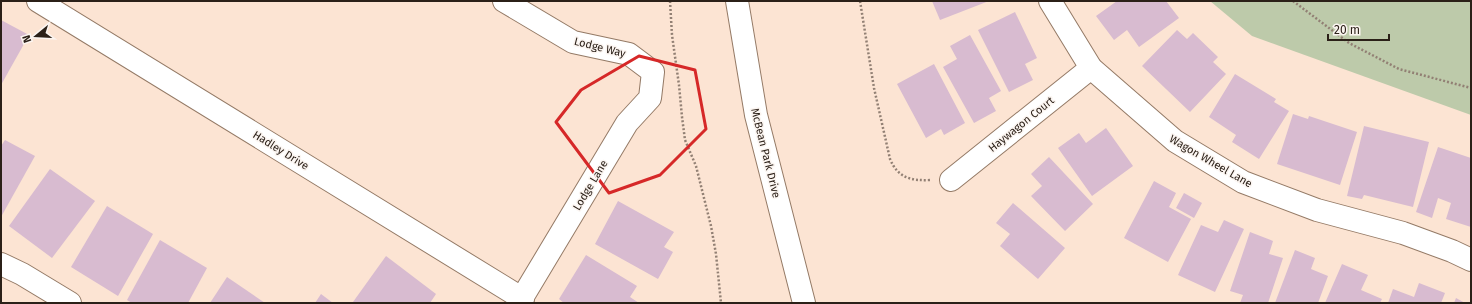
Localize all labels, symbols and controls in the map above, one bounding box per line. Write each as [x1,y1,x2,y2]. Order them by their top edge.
north arrow [16,16,56,56]
scale bar [1328,16,1389,42]
text: 20 m [1334,23,1360,37]
text: N [20,33,34,44]
street label: Lodge Way [573,35,628,60]
street label: Haywagon Court [986,94,1057,155]
street label: McBean Park Drive [748,107,783,199]
street label: Hadley Drive [250,128,311,173]
street label: Wagon Wheel Lane [1167,132,1254,190]
street label: Lodge Lane [570,158,611,213]

